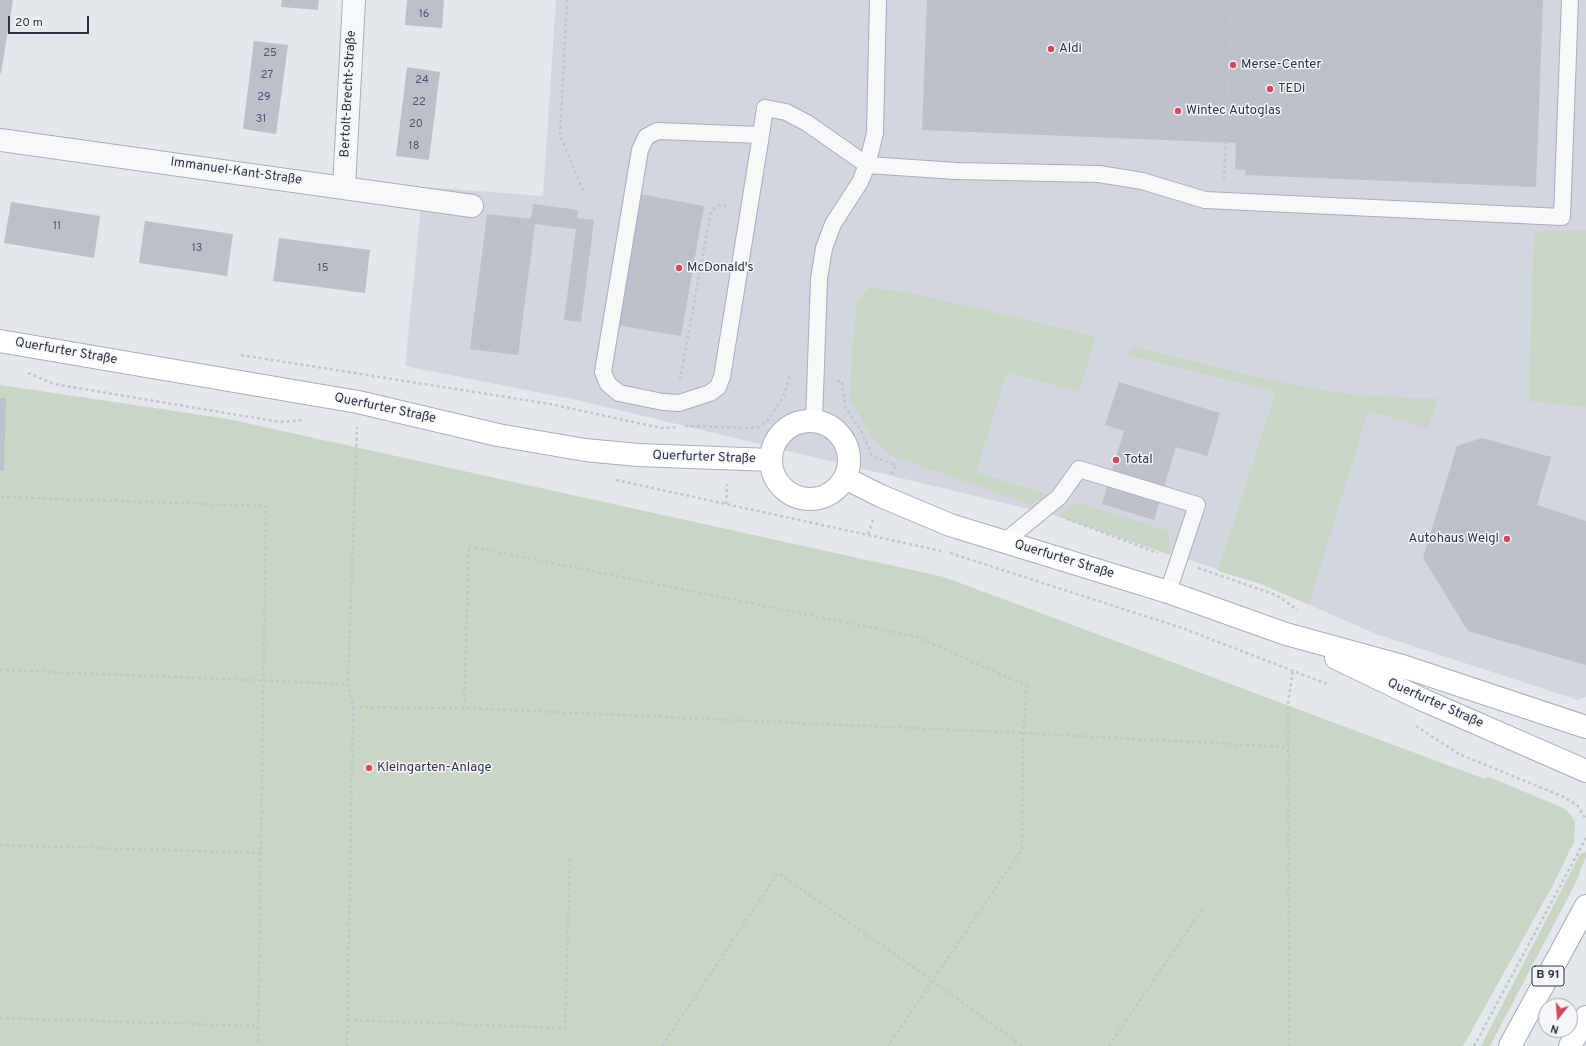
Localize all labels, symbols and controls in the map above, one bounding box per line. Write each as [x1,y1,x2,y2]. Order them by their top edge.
scale bar [10,8,91,34]
house number: 16 [419,8,429,22]
text: 20 m [15,15,43,31]
street label: Bertolt-Brecht-Straße [338,30,360,158]
place label: Aldi [1059,41,1082,57]
marker: Aldi [1046,44,1056,54]
house number: 25 [263,47,277,61]
place label: Merse-Center [1241,57,1321,73]
marker: Merse-Center [1228,60,1238,70]
house number: 27 [261,69,273,83]
house number: 24 [415,74,429,88]
place label: TEDi [1278,81,1305,97]
marker: TEDi [1265,84,1275,94]
house number: 29 [257,91,271,105]
house number: 22 [412,96,426,110]
place label: Wintec Autoglas [1186,103,1281,119]
marker: Wintec Autoglas [1173,106,1183,116]
house number: 31 [256,113,266,127]
house number: 20 [409,118,423,132]
house number: 18 [409,140,419,154]
street label: Immanuel-Kant-Straße [169,155,303,189]
house number: 11 [53,220,61,234]
house number: 13 [192,242,202,256]
place label: McDonald's [687,260,754,276]
house number: 15 [318,262,328,276]
marker: McDonald's [674,263,684,273]
street label: Querfurter Straße [14,335,118,369]
street label: Querfurter Straße [333,391,437,427]
street label: Querfurter Straße [652,448,756,468]
place label: Total [1124,452,1153,468]
marker: Total [1111,455,1121,465]
place label: Autohaus Weigl [1409,531,1499,547]
marker: Autohaus Weigl [1502,534,1512,544]
street label: Querfurter Straße [1012,537,1116,583]
street label: Querfurter Straße [1385,676,1485,732]
place label: Kleingarten-Anlage [377,760,492,776]
marker: Kleingarten-Anlage [364,763,374,773]
road number: B 91 [1532,966,1564,986]
north arrow [1538,998,1578,1038]
text: N [1549,1021,1561,1036]

